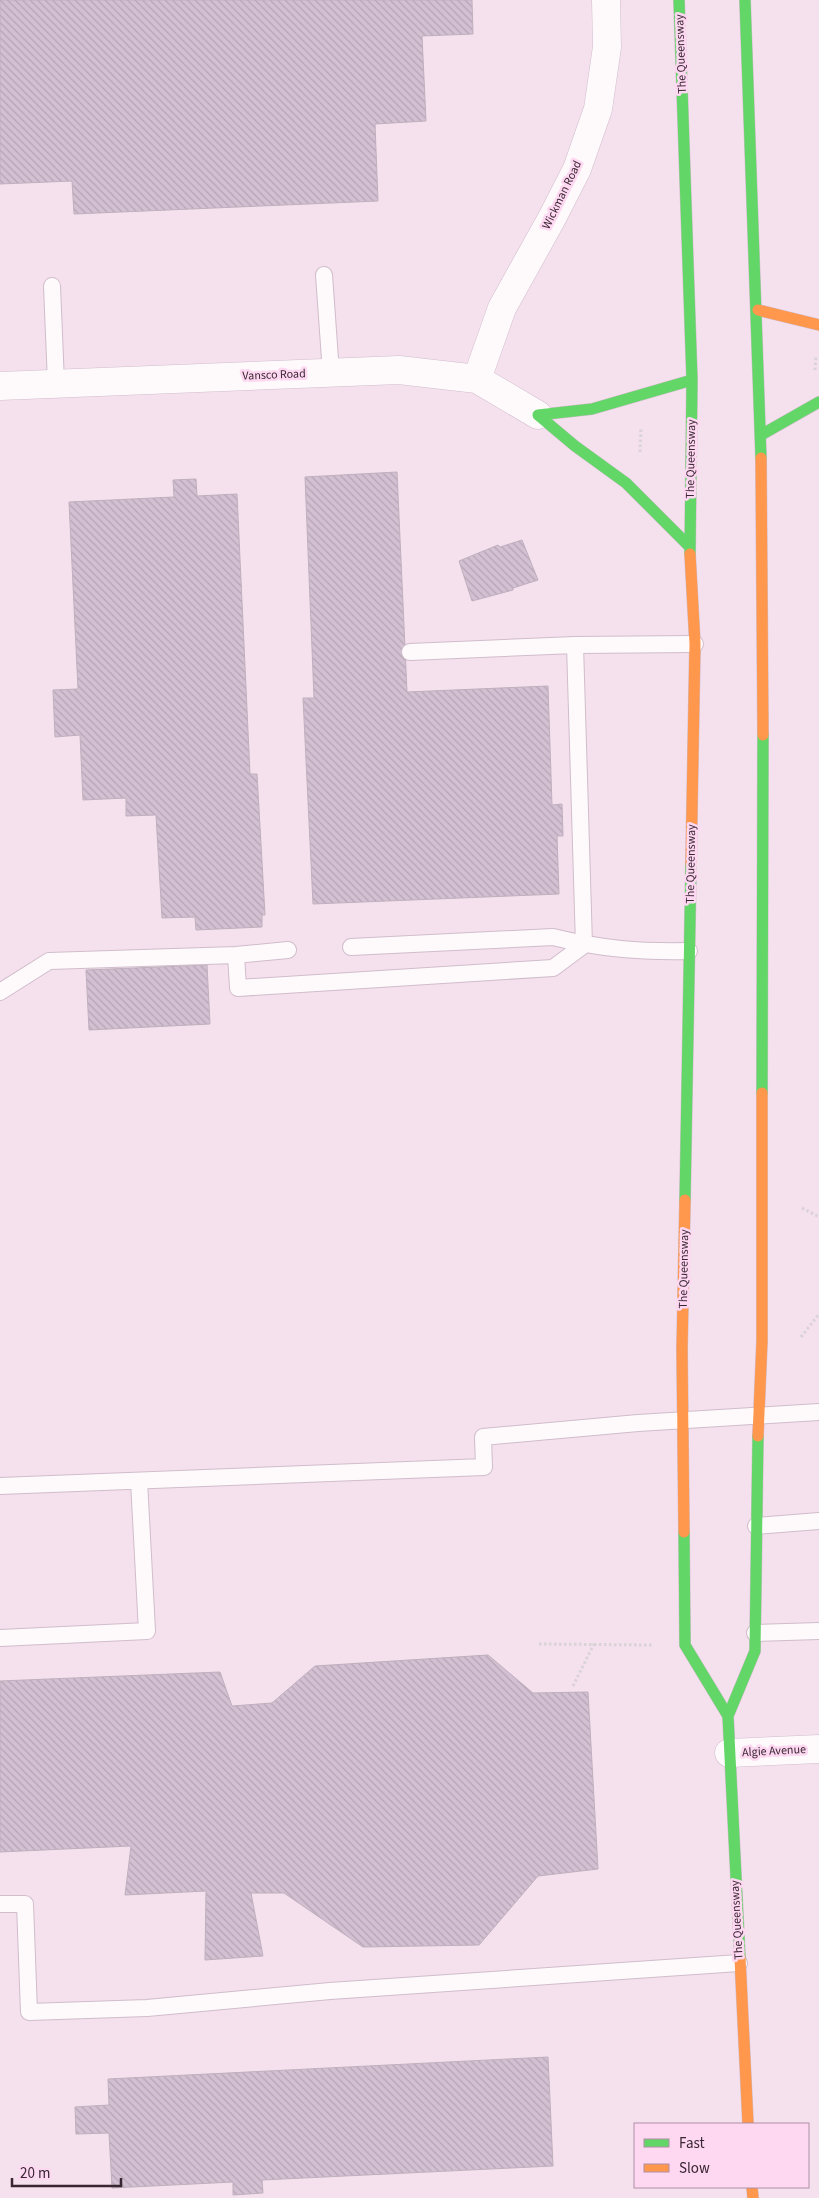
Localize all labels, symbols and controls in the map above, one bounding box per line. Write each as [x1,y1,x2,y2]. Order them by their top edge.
street label: The Queensway [671,14,691,94]
street label: Wickman Road [538,158,586,232]
street label: Vansco Road [242,365,306,385]
street label: The Queensway [682,419,700,499]
street label: The Queensway [682,824,700,904]
street label: The Queensway [675,1229,693,1309]
street label: Algie Avenue [742,1741,806,1761]
street label: The Queensway [726,1879,748,1960]
legend [634,2123,809,2188]
text: Fast [679,2133,705,2154]
scale bar [12,2156,121,2188]
text: Slow [679,2158,710,2179]
text: 20 m [20,2163,50,2184]

